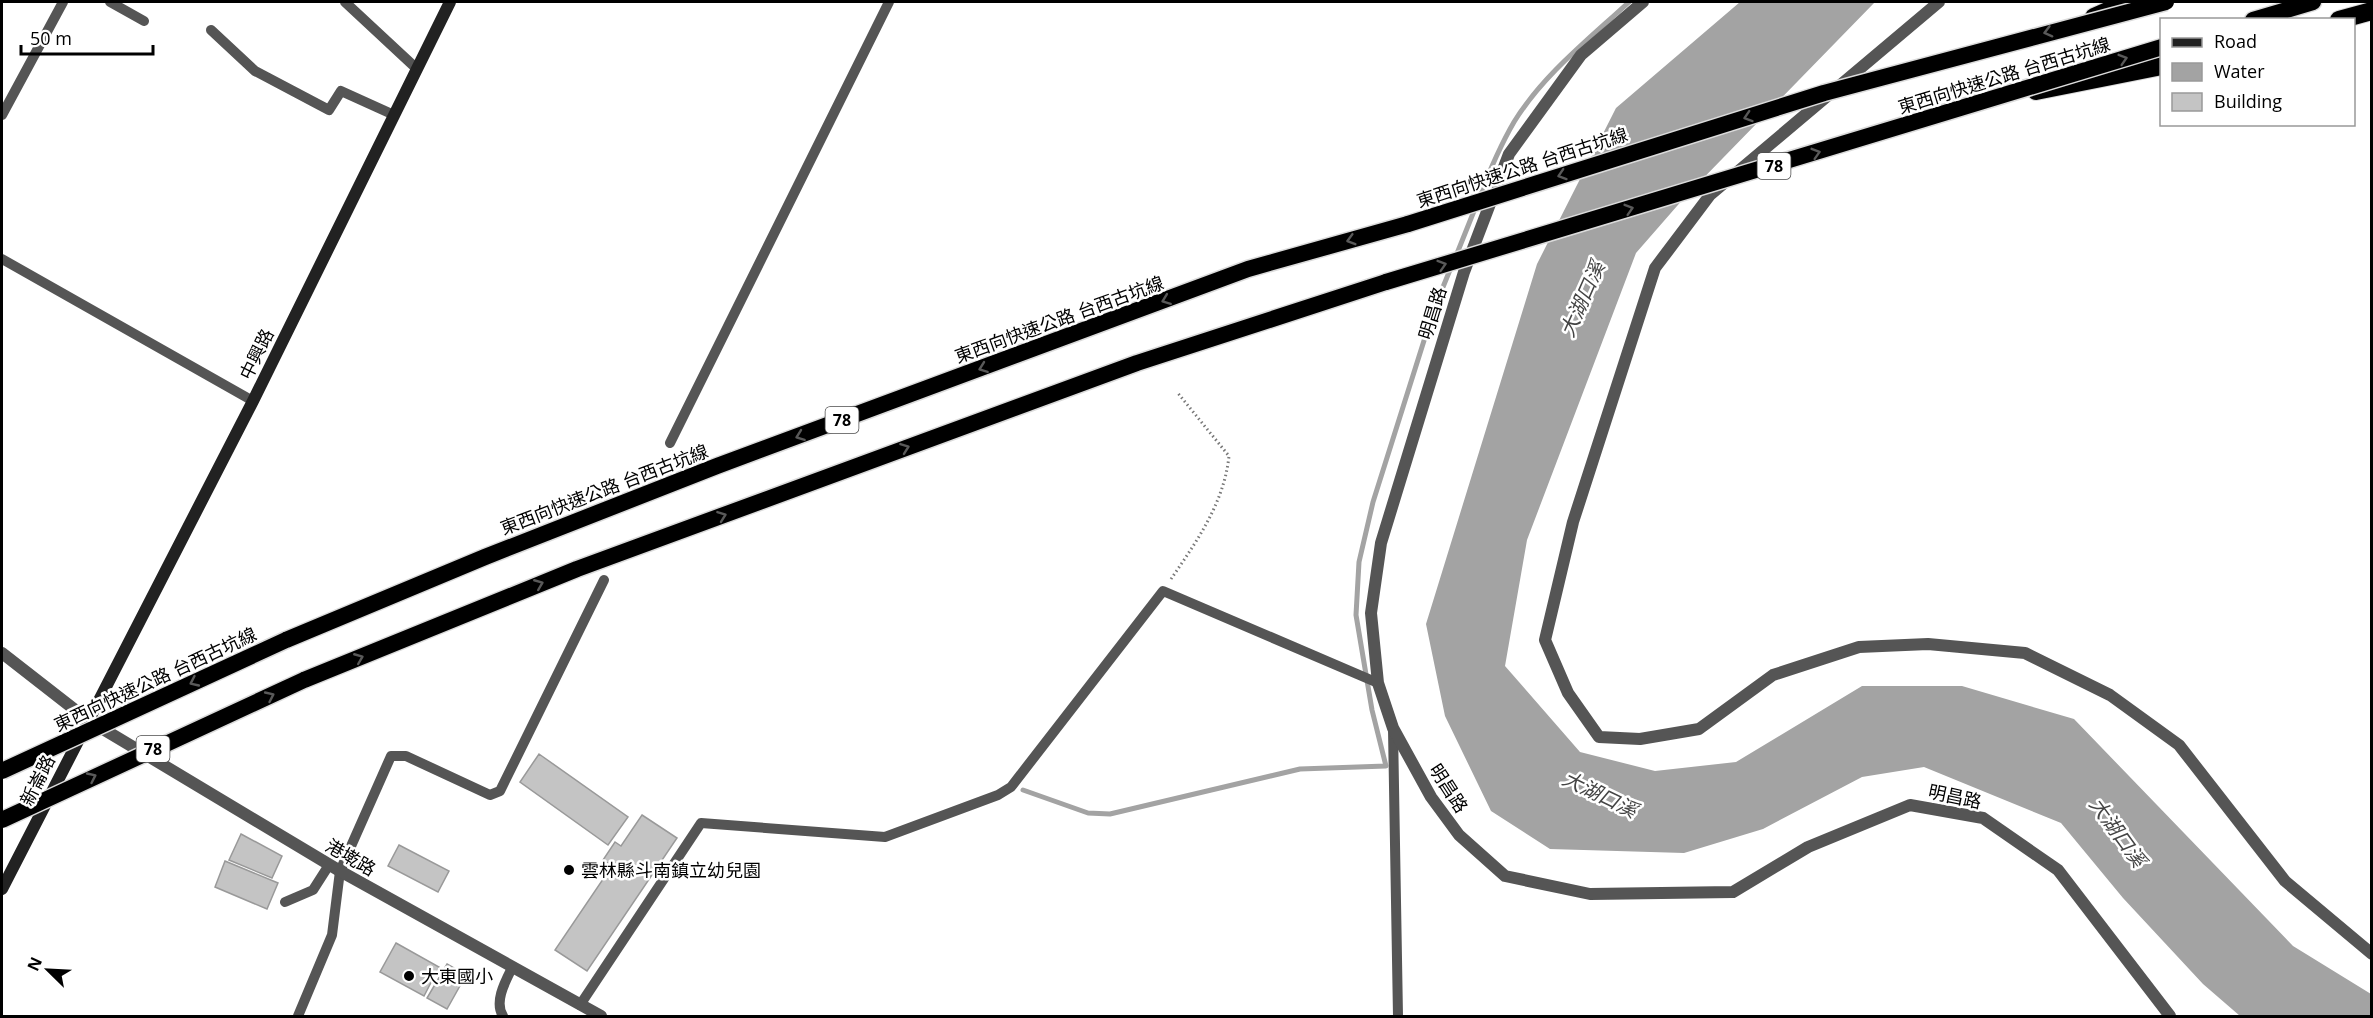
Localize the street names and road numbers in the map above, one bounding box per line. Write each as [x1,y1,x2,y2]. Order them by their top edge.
street label: 東西向快速公路 台西古坑線 [1895,31,2113,119]
street label: 東西向快速公路 台西古坑線 [1413,121,1631,213]
road number: 78 [1758,153,1790,179]
street label: 東西向快速公路 台西古坑線 [951,270,1167,368]
street label: 明昌路 [1413,284,1451,342]
street label: 中興路 [233,324,279,384]
road number: 78 [826,407,858,433]
street label: 東西向快速公路 台西古坑線 [497,438,711,540]
street label: 東西向快速公路 台西古坑線 [50,621,260,737]
road number: 78 [136,736,170,762]
street label: 新崙路 [14,750,60,810]
street label: 明昌路 [1424,759,1474,817]
street label: 明昌路 [1926,779,1984,813]
street label: 港墘路 [322,833,380,881]

